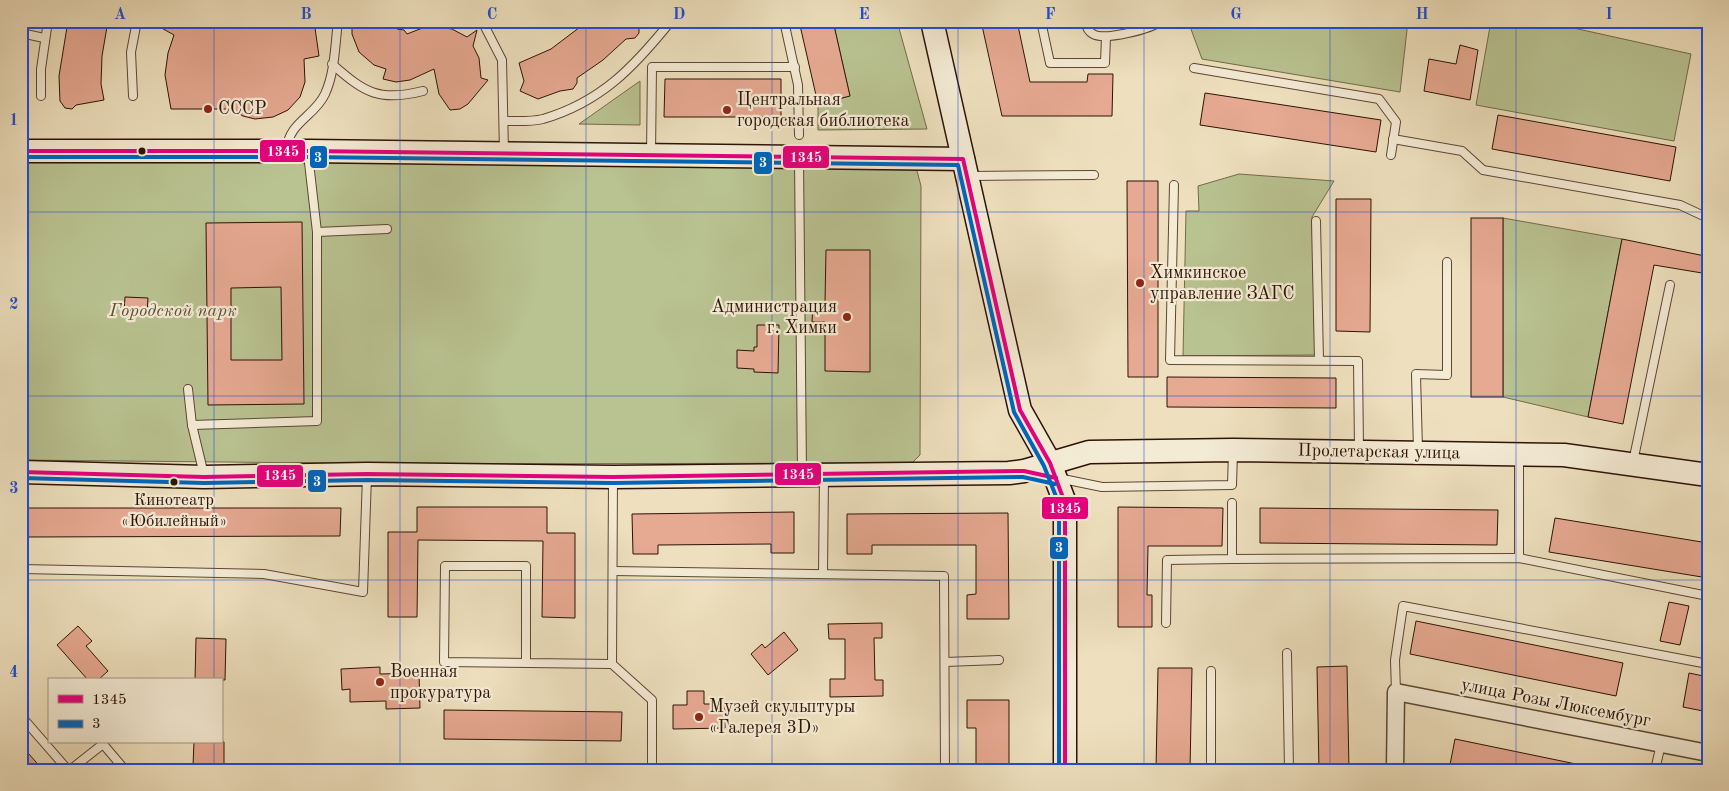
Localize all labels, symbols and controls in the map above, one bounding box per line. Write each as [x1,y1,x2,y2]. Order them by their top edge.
text: A [114,7,126,23]
text: B [300,7,312,23]
text: C [487,7,497,23]
text: D [673,7,685,23]
text: E [858,7,870,23]
text: F [1045,7,1056,23]
text: G [1230,7,1242,23]
text: H [1415,7,1429,23]
text: I [1605,7,1613,23]
place label: Центральная городская библиотека [737,91,910,130]
place label: СССР [218,100,266,118]
marker: СССР [202,103,214,115]
marker: Центральная городская библиотека [721,104,733,116]
text: 1 [9,113,19,129]
line badge: 1345 [259,139,306,163]
text: 1345 [267,145,299,159]
line badge: 3 [309,145,328,169]
line badge: 1345 [782,145,830,169]
unlabelled marker [137,146,147,156]
text: 3 [314,151,322,165]
line badge: 3 [753,151,773,175]
text: 1345 [790,151,822,165]
text: 3 [759,156,767,170]
place label: Химкинское управление ЗАГС [1150,264,1295,303]
marker: Химкинское управление ЗАГС [1134,277,1146,289]
text: 2 [9,297,19,313]
place label: Администрация г. Химки [711,298,837,337]
park label: Городской парк [108,302,237,320]
marker: Администрация г. Химки [841,311,853,323]
street label: Пролетарская улица [1297,442,1461,462]
line badge: 1345 [774,462,822,486]
line badge: 1345 [256,464,304,488]
text: 1345 [782,468,814,482]
text: 1345 [264,469,296,483]
line badge: 3 [307,469,327,493]
text: 3 [313,475,321,489]
marker: Кинотеатр «Юбилейный» [169,477,179,487]
text: 3 [9,481,19,497]
place label: Кинотеатр «Юбилейный» [121,492,227,530]
line badge: 1345 [1041,496,1089,520]
text: 1345 [1049,502,1081,516]
line badge: 3 [1049,536,1069,560]
text: 3 [1055,541,1063,555]
place label: Военная прокуратура [390,663,491,702]
text: 4 [9,665,19,681]
marker: Военная прокуратура [374,676,386,688]
street label: улица Розы Люксембург [1460,676,1653,730]
legend [48,678,222,744]
text: 1345 [92,693,127,708]
place label: Музей скульптуры «Галерея 3D» [709,698,856,737]
marker: Музей скульптуры «Галерея 3D» [693,711,705,723]
text: 3 [92,717,101,732]

